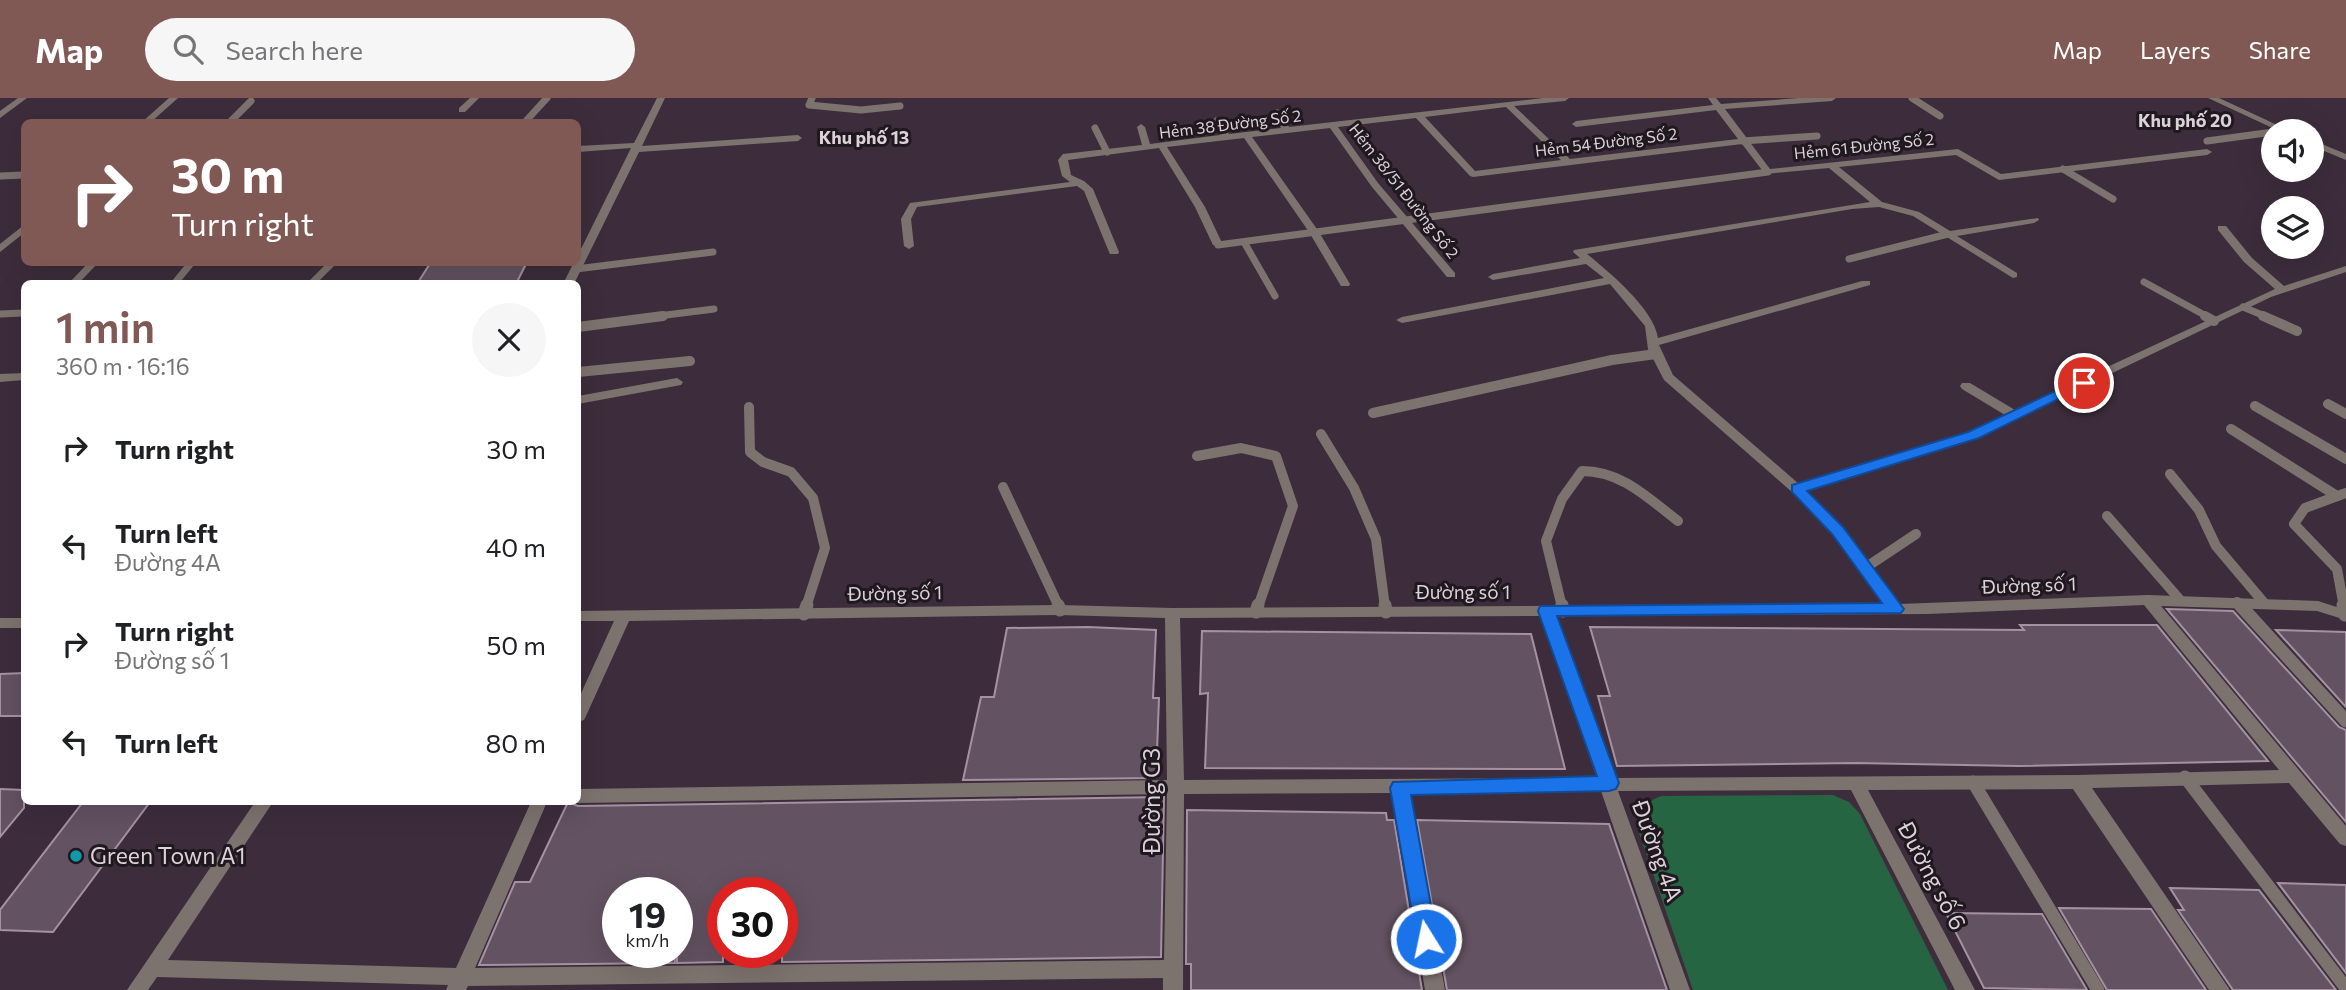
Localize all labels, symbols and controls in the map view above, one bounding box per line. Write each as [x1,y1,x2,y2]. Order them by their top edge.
search box [145,18,635,81]
text: Map [35,29,103,70]
icon: search [169,30,207,68]
text: Search here [225,34,363,65]
text: Map [2053,35,2102,64]
text: Layers [2140,35,2211,64]
text: Share [2249,35,2311,64]
street label: Hẻm 38 Đường Số 2 [1158,105,1302,142]
district label: Khu phố 20 [2138,109,2232,131]
street label: Hẻm 38/51 Đường Số 2 [1346,119,1463,262]
map controls [2261,119,2324,259]
button: sound [2261,119,2324,182]
street label: Hẻm 54 Đường Số 2 [1534,123,1678,160]
district label: Khu phố 13 [819,126,909,148]
street label: Hẻm 61 Đường Số 2 [1793,129,1935,162]
text: 30 m [171,143,284,203]
icon: right [56,147,147,238]
button: layers [2261,196,2324,259]
text: Turn right [171,203,314,243]
text: 1 min [56,300,155,352]
button: close [472,303,546,377]
text: 360 m · 16:16 [56,352,190,380]
pin [2054,353,2114,413]
icon: arrive [2065,364,2103,402]
icon: right [56,429,94,467]
text: Turn right [115,433,234,464]
text: 30 m [487,433,546,464]
text: Turn left [115,517,218,548]
icon: left [56,527,94,565]
text: 40 m [486,531,546,562]
text: Đường 4A [115,548,221,576]
street label: Đường số 1 [1980,571,2077,598]
street label: Đường số 1 [846,580,943,605]
street label: Đường số 1 [1415,580,1510,603]
text: Turn right [115,615,234,646]
icon: right [56,625,94,663]
text: 50 m [486,629,546,660]
text: Đường số 1 [115,646,230,674]
icon: left [56,723,94,761]
text: Turn left [115,727,218,758]
text: 80 m [486,727,546,758]
street label: Đường G3 [1137,748,1165,855]
street label: Đường 4A [1626,795,1689,905]
street label: Đường số 6 [1892,816,1973,935]
place label: Green Town A1 [90,841,246,869]
marker: Green Town A1 [68,848,84,864]
speed limit sign: 30 [707,877,798,968]
text: 19 [629,892,666,935]
position arrow [1389,902,1463,976]
text: km/h [626,929,669,951]

